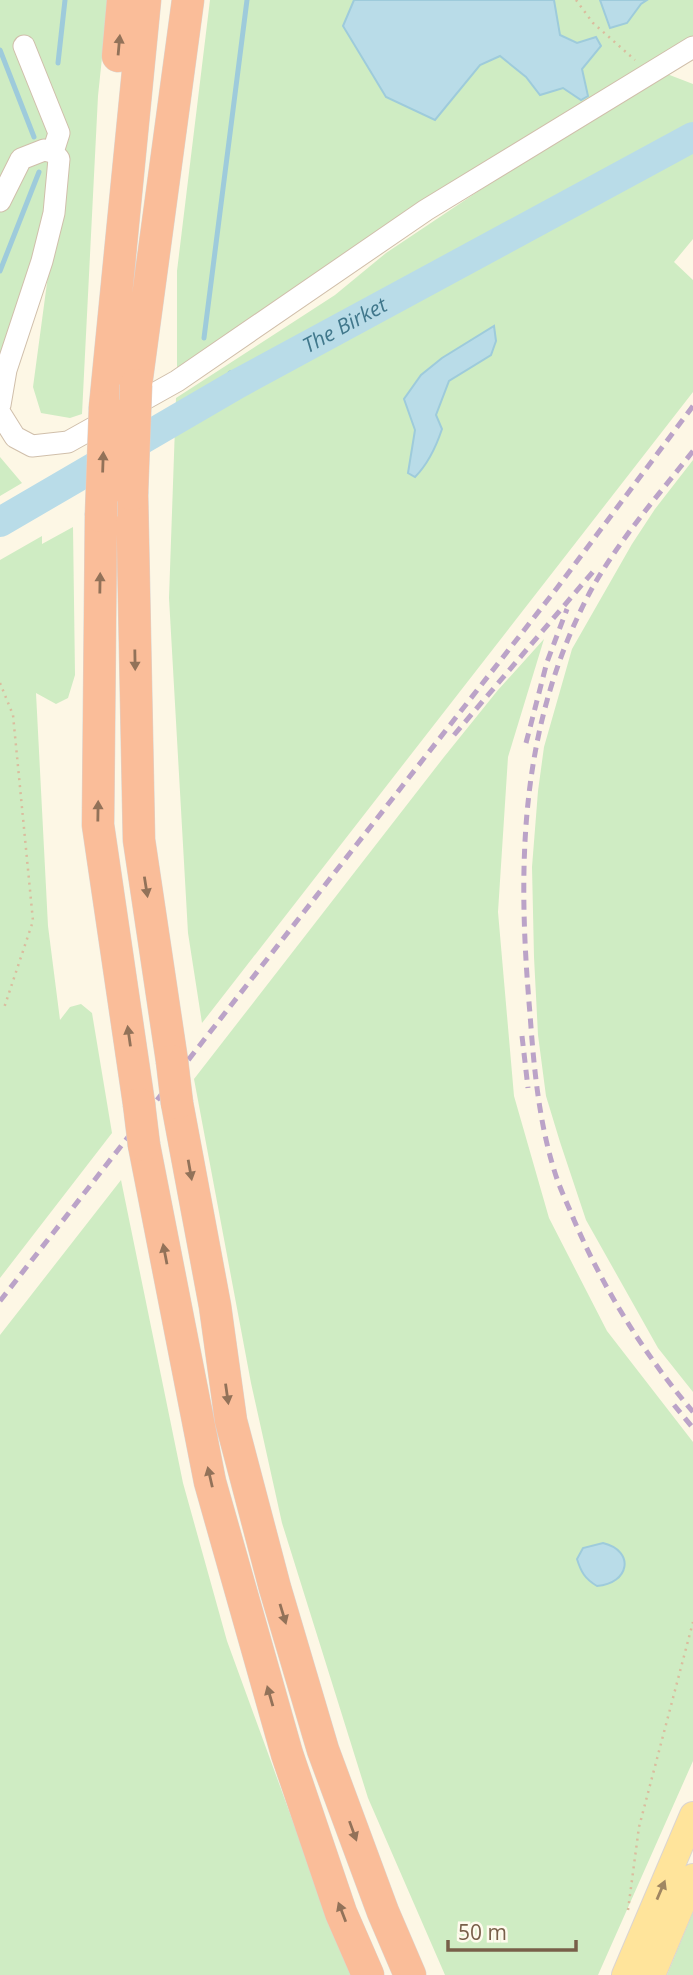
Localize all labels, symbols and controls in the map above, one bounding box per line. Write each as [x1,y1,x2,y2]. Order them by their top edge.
one-way arrow [114,34,125,56]
water label: The Birket [297,290,393,359]
one-way arrow [98,450,109,472]
one-way arrow [95,572,106,594]
one-way arrow [129,649,141,671]
one-way arrow [92,800,104,822]
one-way arrow [141,876,152,898]
one-way arrow [123,1025,134,1047]
one-way arrow [185,1159,196,1181]
one-way arrow [160,1243,171,1265]
one-way arrow [222,1383,233,1405]
one-way arrow [204,1466,215,1488]
one-way arrow [278,1604,288,1625]
one-way arrow [265,1686,275,1707]
one-way arrow [348,1820,359,1841]
one-way arrow [656,1879,667,1900]
one-way arrow [336,1902,347,1923]
scale bar [448,1909,576,1953]
text: 50 m [458,1918,507,1946]

